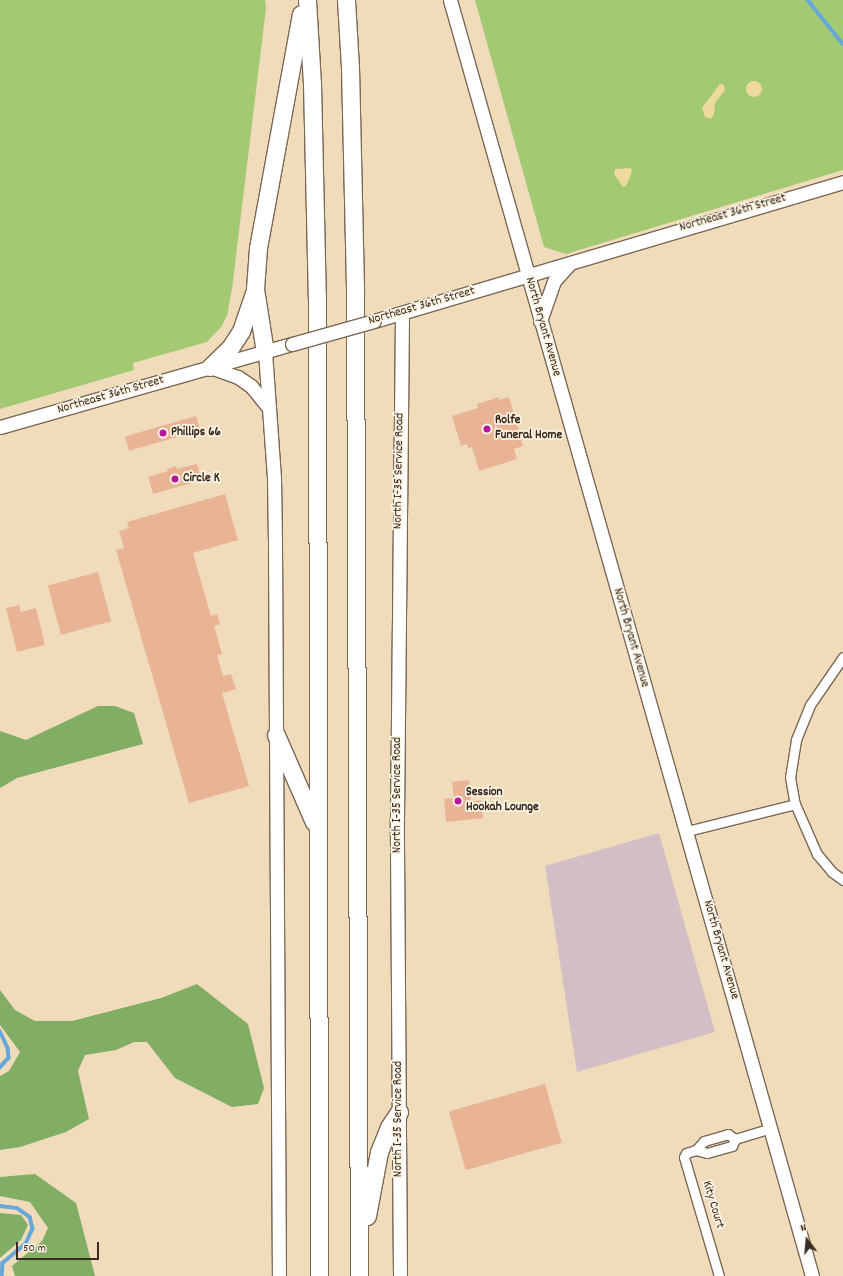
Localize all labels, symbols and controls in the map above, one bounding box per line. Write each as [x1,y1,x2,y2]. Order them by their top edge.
street label: Northeast 36th Street [678,191,788,237]
street label: North Bryant Avenue [520,276,564,378]
street label: Northeast 36th Street [367,284,477,330]
street label: Northeast 36th Street [56,373,166,419]
street label: North I-35 Service Road [391,413,409,529]
place label: Rolfe Funeral Home [495,414,562,445]
marker: Rolfe Funeral Home [482,424,492,434]
place label: Phillips 66 [171,425,221,441]
marker: Phillips 66 [158,428,168,438]
place label: Circle K [183,471,220,487]
marker: Circle K [170,474,180,484]
street label: North Bryant Avenue [608,587,652,689]
street label: North I-35 Service Road [390,737,406,853]
place label: Session Hookah Lounge [466,786,539,817]
marker: Session Hookah Lounge [453,796,463,806]
street label: North Bryant Avenue [698,899,742,1001]
street label: North I-35 Service Road [391,1061,407,1177]
street label: Kity Court [697,1179,727,1231]
north arrow [787,1220,827,1260]
text: N [799,1220,809,1237]
scale bar [18,1234,101,1260]
text: 50 m [23,1240,46,1257]

